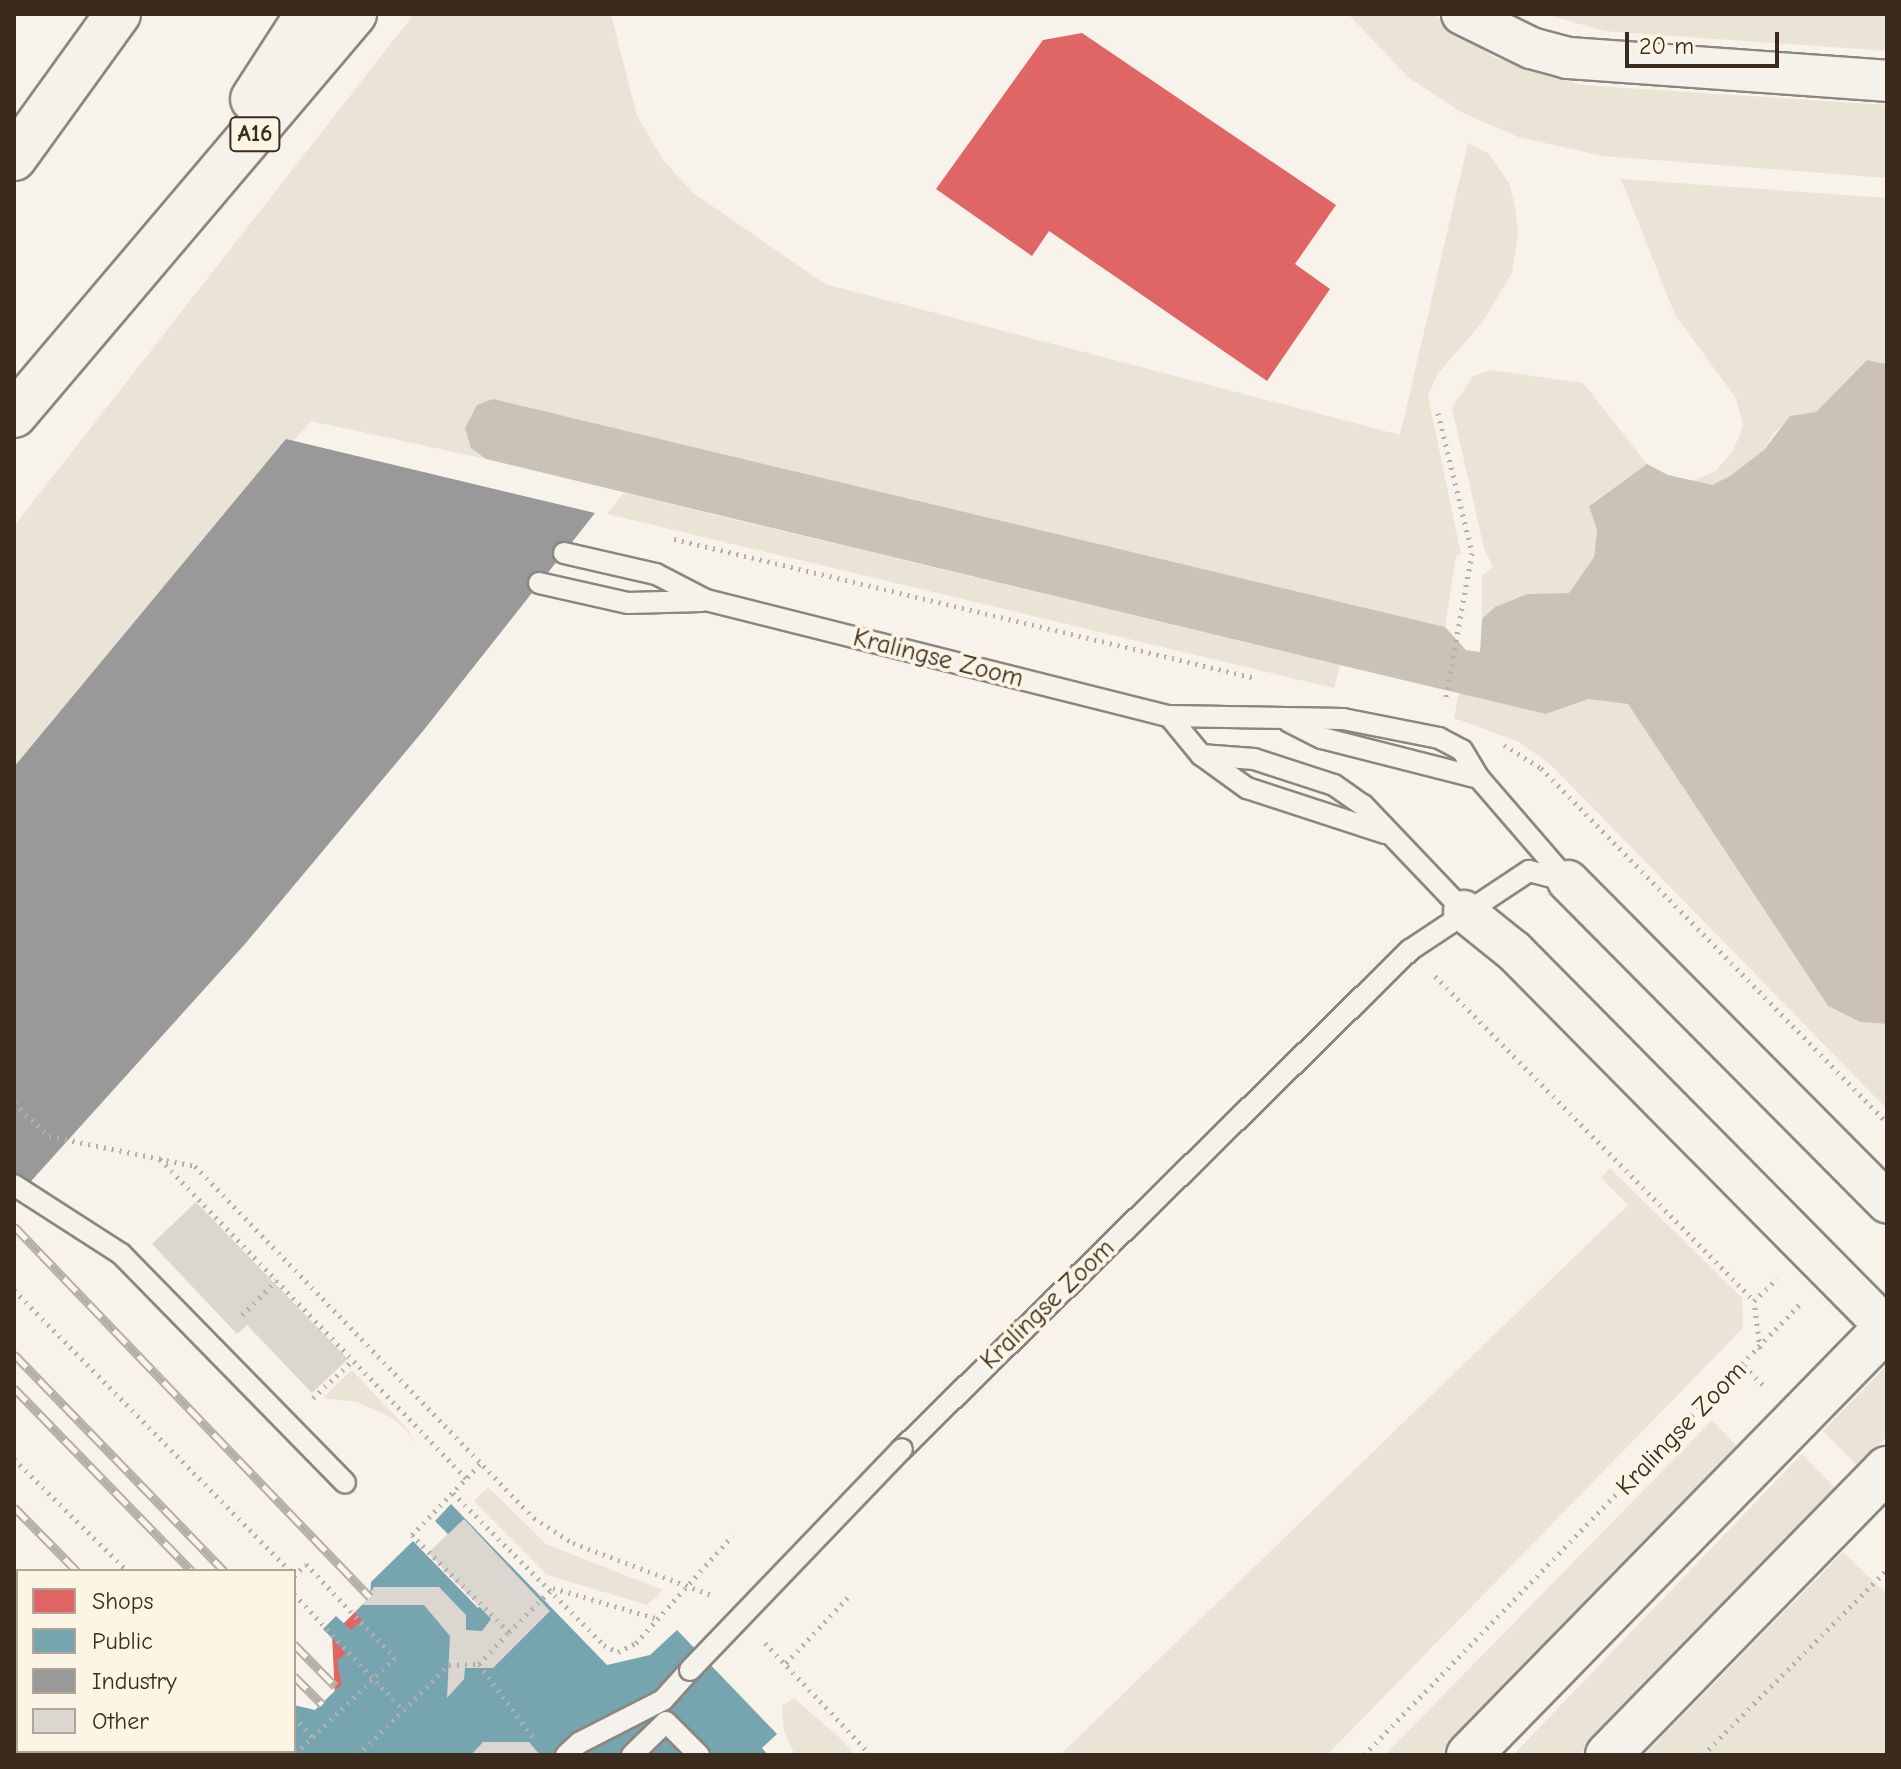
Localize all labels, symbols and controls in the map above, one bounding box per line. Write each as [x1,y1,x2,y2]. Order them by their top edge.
scale bar [1629,16,1783,66]
text: 20 m [1639,32,1694,60]
road number: A16 [229,114,281,154]
street label: Kralingse Zoom [850,623,1026,695]
street label: Kralingse Zoom [975,1233,1121,1377]
street label: Kralingse Zoom [1610,1356,1754,1502]
legend [16,1569,296,1753]
text: Shops [92,1587,153,1615]
text: Public [92,1627,153,1655]
text: Industry [92,1667,177,1695]
text: Other [92,1707,149,1735]

